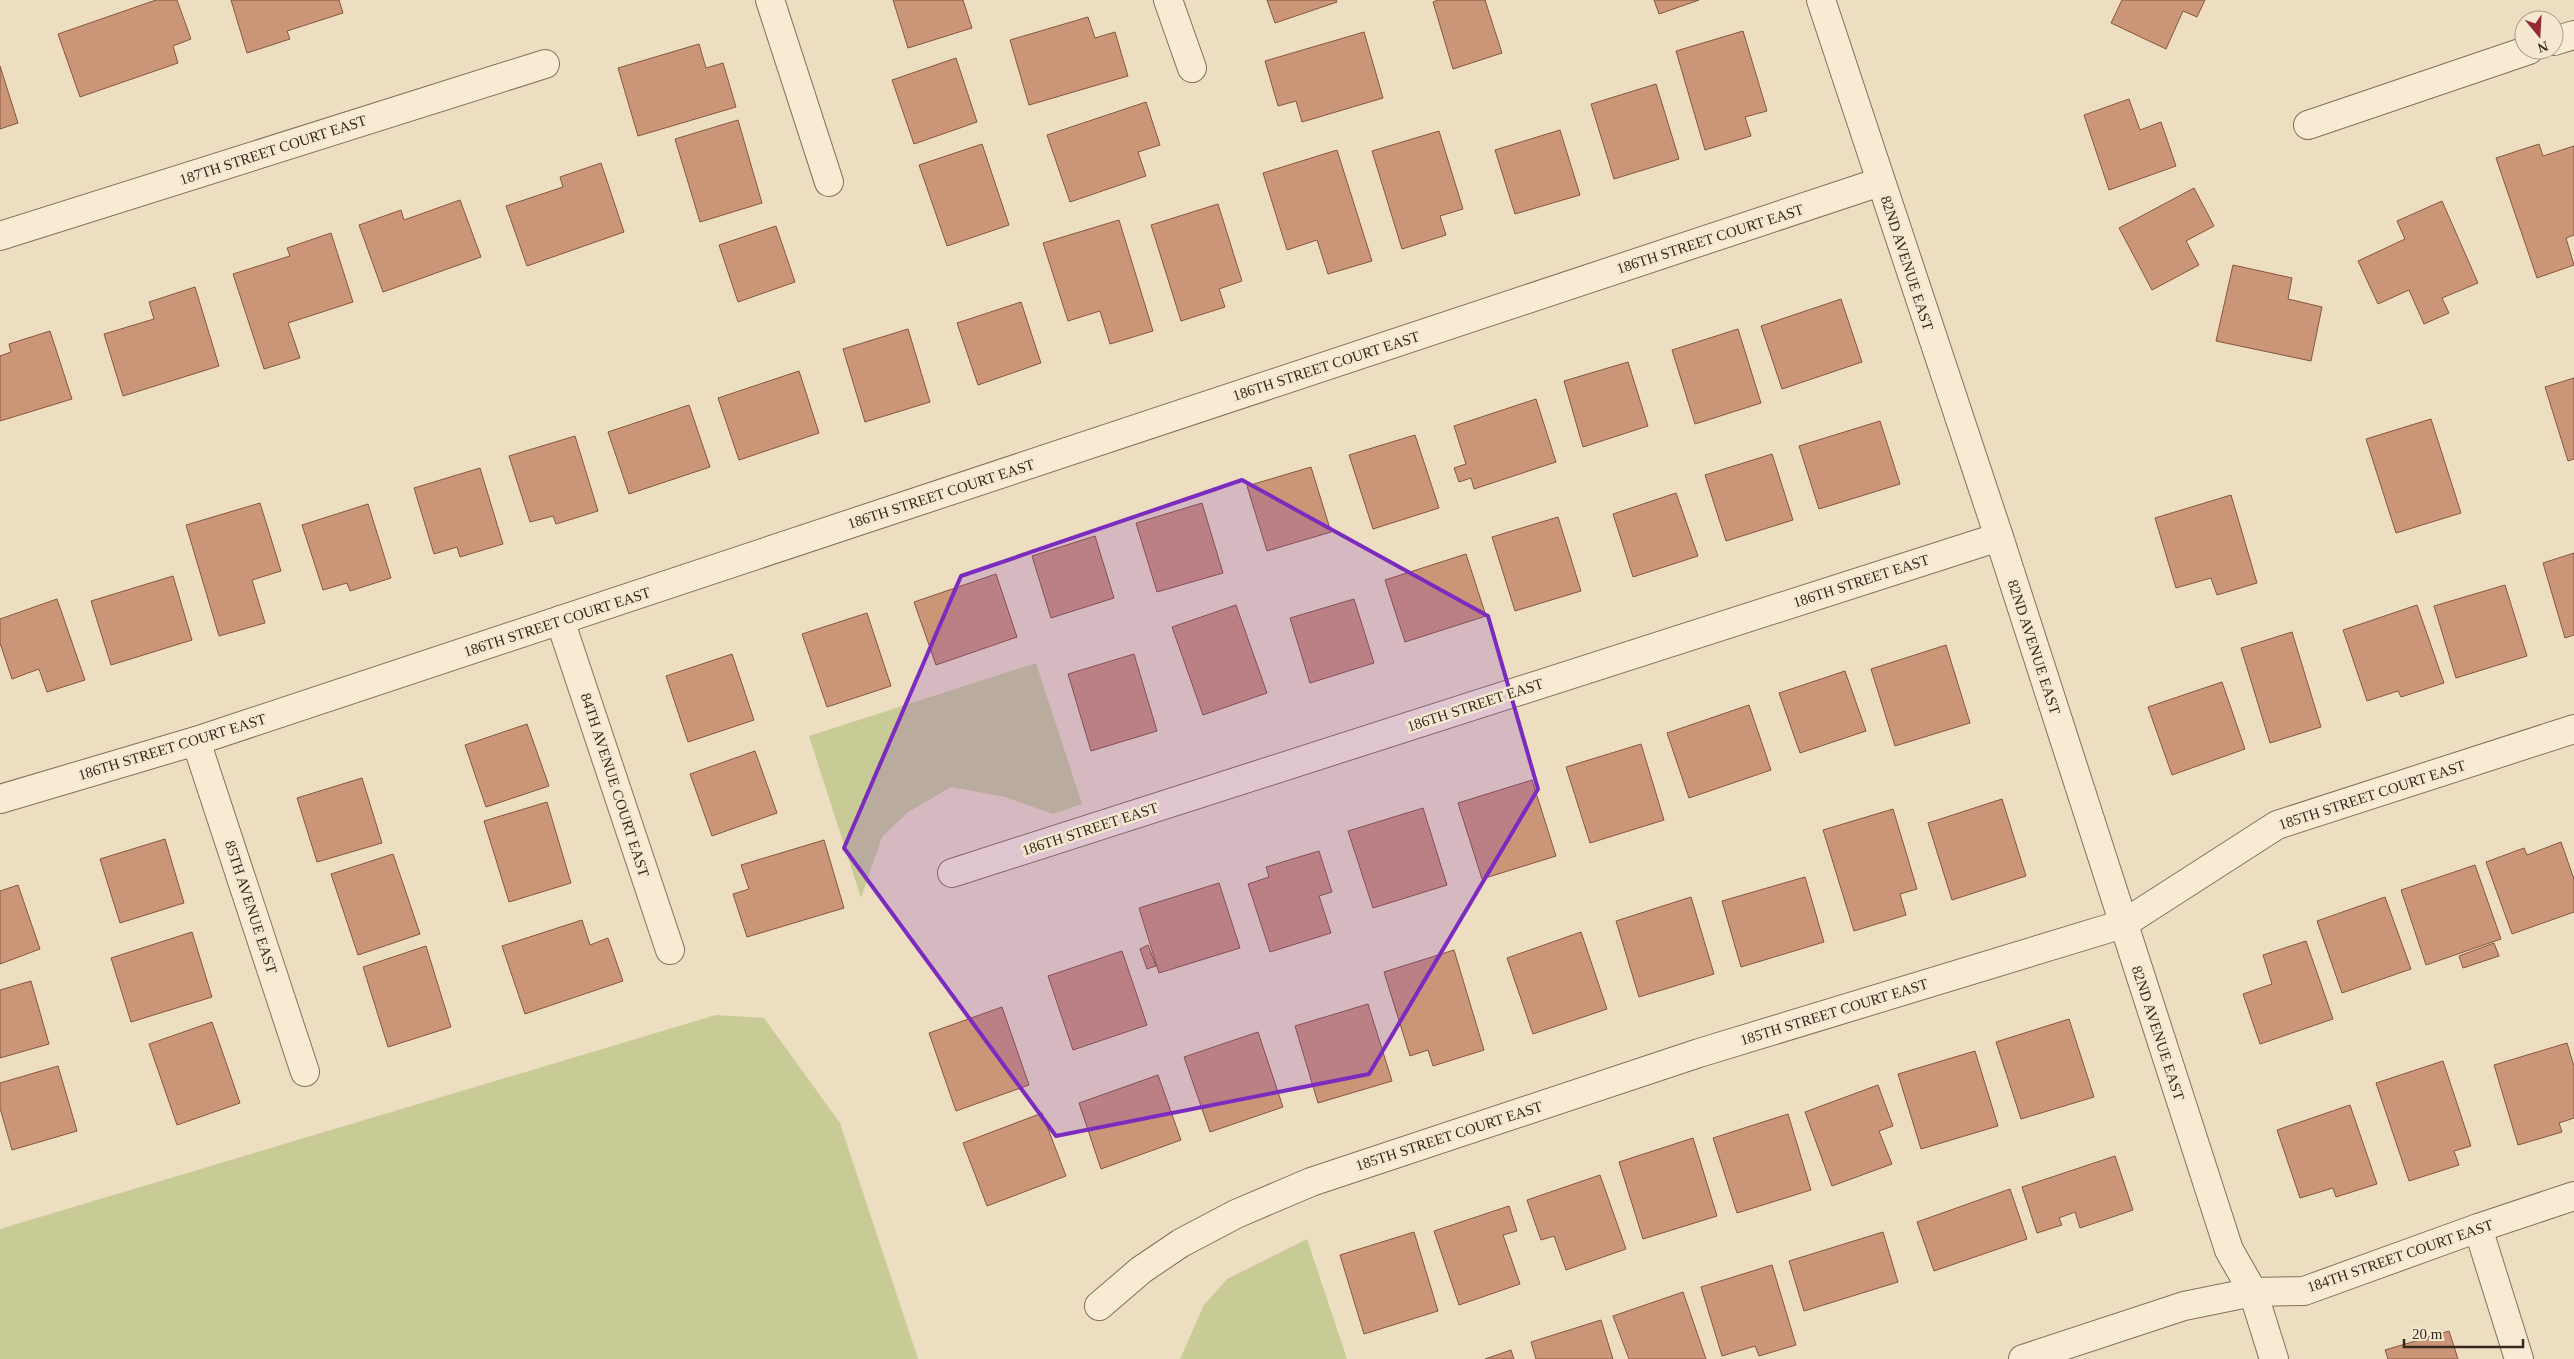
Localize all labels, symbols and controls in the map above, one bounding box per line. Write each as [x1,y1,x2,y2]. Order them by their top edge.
north arrow [2514,10,2564,60]
text: N [2536,38,2550,56]
street label: 187TH STREET COURT EAST [177,112,369,188]
street label: 82ND AVENUE EAST [1878,194,1936,332]
street label: 186TH STREET COURT EAST [1614,201,1806,277]
street label: 186TH STREET COURT EAST [1230,328,1422,404]
street label: 186TH STREET COURT EAST [845,456,1037,532]
street label: 186TH STREET EAST [1791,551,1931,611]
street label: 82ND AVENUE EAST [2005,578,2063,716]
street label: 186TH STREET COURT EAST [461,584,653,660]
street label: 186TH STREET EAST [1405,675,1545,735]
street label: 84TH AVENUE COURT EAST [578,691,652,879]
street label: 186TH STREET COURT EAST [76,711,268,783]
street label: 185TH STREET COURT EAST [2276,757,2468,833]
street label: 186TH STREET EAST [1020,799,1160,859]
street label: 85TH AVENUE EAST [222,838,280,976]
street label: 82ND AVENUE EAST [2129,964,2187,1102]
street label: 185TH STREET COURT EAST [1738,976,1930,1048]
street label: 185TH STREET COURT EAST [1353,1098,1545,1174]
street label: 184TH STREET COURT EAST [2305,1217,2495,1295]
scale bar [2404,1316,2523,1348]
text: 20 m [2412,1326,2443,1342]

